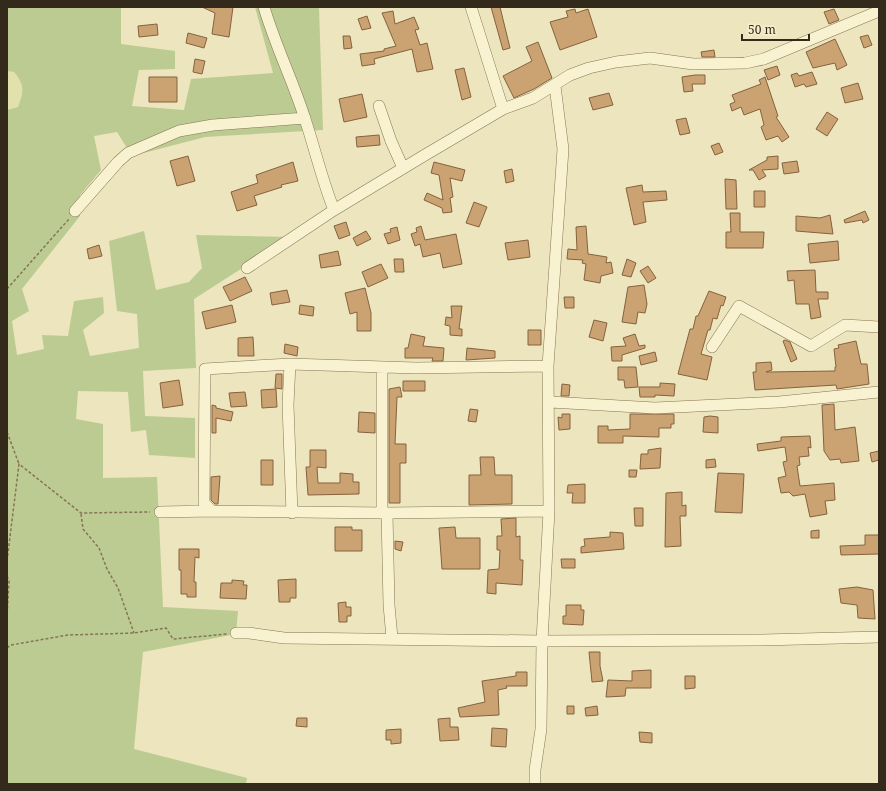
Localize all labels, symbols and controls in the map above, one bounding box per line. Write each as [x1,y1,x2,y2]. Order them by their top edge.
scale bar [742,16,809,42]
text: 50 m [748,21,776,38]

